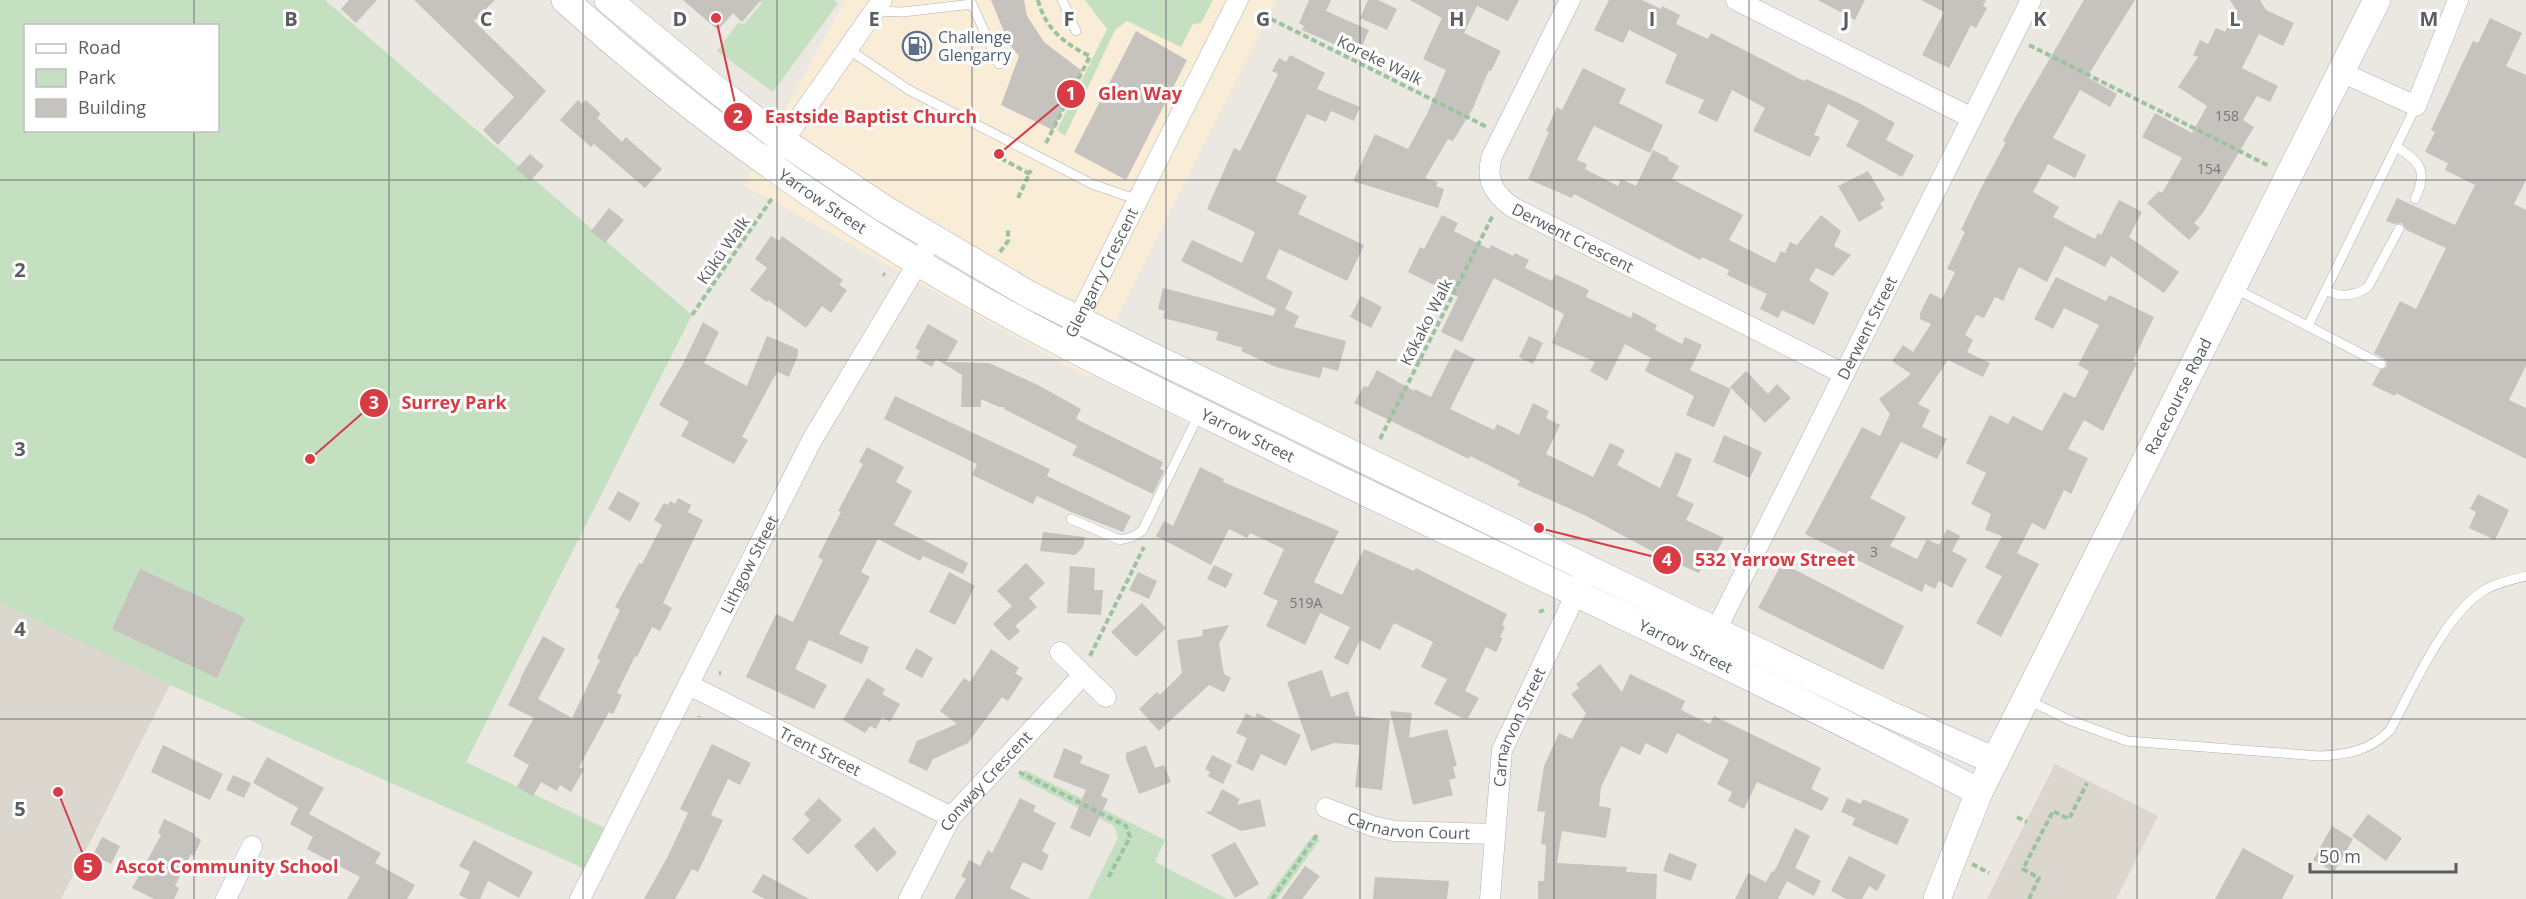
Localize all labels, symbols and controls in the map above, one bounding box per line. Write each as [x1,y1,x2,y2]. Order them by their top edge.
text: B [284,5,298,32]
text: C [480,5,493,32]
text: D [673,5,687,32]
text: E [868,5,880,32]
text: F [1064,5,1074,32]
text: G [1256,5,1270,32]
text: H [1449,5,1465,32]
text: I [1649,5,1655,32]
text: J [1841,5,1849,32]
text: K [2033,5,2047,32]
text: L [2229,5,2241,32]
text: M [2420,5,2438,32]
legend [24,24,219,132]
place label: Challenge Glengarry [938,26,1012,66]
fuel station icon: Challenge Glengarry [901,30,933,62]
street label: Koreke Walk [1334,30,1427,90]
text: Road [78,35,121,59]
text: Park [78,65,116,89]
callout: Glen Way [1056,76,1194,112]
text: 1 [1066,81,1076,105]
text: Glen Way [1098,81,1183,105]
text: Building [78,95,146,119]
callout: Eastside Baptist Church [723,99,989,135]
text: 2 [733,104,743,128]
text: Eastside Baptist Church [765,104,977,128]
house number: 158 [2215,106,2239,125]
house number: 154 [2197,159,2221,178]
street label: Yarrow Street [774,163,871,239]
street label: Derwent Crescent [1508,198,1638,278]
street label: Glengarry Crescent [1059,204,1143,341]
street label: Kūkū Walk [692,211,755,288]
text: 2 [14,256,26,283]
street label: Derwent Street [1832,272,1902,383]
street label: Kōkako Walk [1395,274,1458,369]
street label: Racecourse Road [2139,334,2217,458]
callout: Surrey Park [359,385,519,421]
text: 3 [369,390,379,414]
text: Surrey Park [401,390,507,414]
street label: Yarrow Street [1197,403,1299,467]
text: 3 [14,435,26,462]
street label: Lithgow Street [715,511,783,617]
callout: 532 Yarrow Street [1652,542,1867,578]
house number: 3 [1870,542,1878,561]
text: 4 [1662,547,1672,571]
text: 532 Yarrow Street [1695,547,1855,571]
house number: 519A [1290,593,1323,612]
street label: Yarrow Street [1635,614,1737,678]
text: 4 [14,615,26,642]
street label: Carnarvon Street [1488,664,1551,788]
street label: Trent Street [776,721,865,781]
street label: Conway Crescent [935,726,1037,835]
text: 5 [14,795,26,822]
street label: Carnarvon Court [1344,806,1471,844]
scale bar [2310,836,2456,874]
text: 50 m [2319,844,2361,868]
callout: Ascot Community School [73,849,350,885]
text: 5 [83,854,93,878]
text: Ascot Community School [116,854,338,878]

